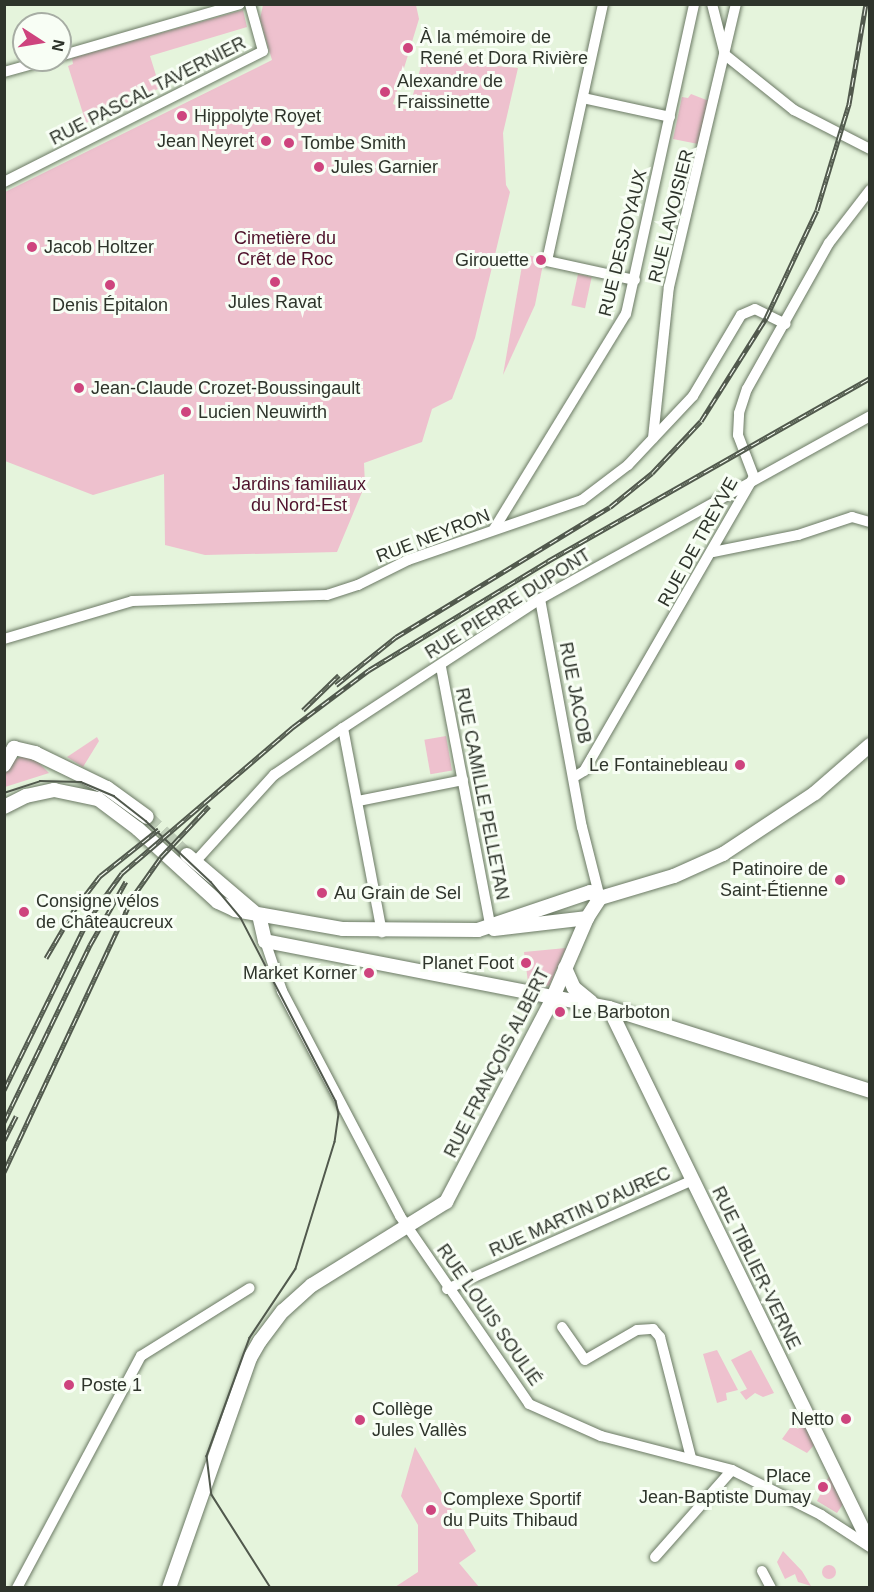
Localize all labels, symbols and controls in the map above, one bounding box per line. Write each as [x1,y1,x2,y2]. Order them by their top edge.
north arrow [12,12,72,72]
place label: À la mémoire de René et Dora Rivière [420,27,588,70]
street label: RUE PASCAL TAVERNIER [46,32,250,150]
marker: À la mémoire de René et Dora Rivière [401,41,415,55]
place label: Alexandre de Fraissinette [397,71,503,113]
marker: Alexandre de Fraissinette [378,85,392,99]
place label: Hippolyte Royet [194,105,321,127]
marker: Hippolyte Royet [175,109,189,123]
place label: Jean Neyret [157,130,254,152]
place label: Tombe Smith [301,132,406,154]
marker: Jean Neyret [259,134,273,148]
marker: Tombe Smith [282,136,296,150]
street label: RUE LAVOISIER [644,147,698,285]
place label: Jules Garnier [331,156,438,178]
marker: Jules Garnier [312,160,326,174]
street label: RUE DESJOYAUX [594,167,652,319]
park label: Cimetière du Crêt de Roc [234,228,336,270]
place label: Jacob Holtzer [44,236,154,258]
marker: Jacob Holtzer [25,240,39,254]
place label: Girouette [455,249,529,271]
marker: Girouette [534,253,548,267]
marker: Jules Ravat [268,275,282,289]
marker: Denis Épitalon [103,278,117,292]
place label: Jules Ravat [228,291,322,313]
place label: Denis Épitalon [52,294,168,316]
place label: Jean-Claude Crozet-Boussingault [91,377,360,399]
marker: Jean-Claude Crozet-Boussingault [72,381,86,395]
place label: Lucien Neuwirth [198,401,327,423]
marker: Lucien Neuwirth [179,405,193,419]
street label: RUE DE TREYVE [653,473,743,611]
park label: Jardins familiaux du Nord-Est [232,474,366,516]
street label: RUE NEYRON [373,504,493,568]
street label: RUE PIERRE DUPONT [421,544,595,664]
street label: RUE JACOB [555,640,595,746]
street label: RUE CAMILLE PELLETAN [451,686,513,902]
place label: Le Fontainebleau [589,754,728,776]
marker: Le Fontainebleau [733,758,747,772]
place label: Patinoire de Saint-Étienne [720,859,828,902]
marker: Patinoire de Saint-Étienne [833,873,847,887]
place label: Au Grain de Sel [334,882,461,904]
marker: Au Grain de Sel [315,886,329,900]
place label: Consigne vélos de Châteaucreux [36,891,173,934]
marker: Consigne vélos de Châteaucreux [17,905,31,919]
place label: Planet Foot [422,952,514,974]
marker: Planet Foot [519,956,533,970]
place label: Market Korner [243,962,357,984]
street label: RUE FRANÇOIS ALBERT [440,964,554,1162]
marker: Market Korner [362,966,376,980]
place label: Le Barboton [572,1001,670,1023]
marker: Le Barboton [553,1005,567,1019]
street label: RUE MARTIN D'AUREC [486,1162,674,1262]
street label: RUE TIBLIER-VERNE [707,1183,805,1353]
street label: RUE LOUIS SOULIÉ [432,1240,546,1390]
place label: Poste 1 [81,1374,142,1396]
marker: Poste 1 [62,1378,76,1392]
place label: Collège Jules Vallès [372,1399,467,1442]
place label: Netto [791,1408,834,1430]
marker: Netto [839,1412,853,1426]
marker: Collège Jules Vallès [353,1413,367,1427]
place label: Place Jean-Baptiste Dumay [639,1466,811,1508]
marker: Place Jean-Baptiste Dumay [816,1480,830,1494]
place label: Complexe Sportif du Puits Thibaud [443,1489,581,1532]
marker: Complexe Sportif du Puits Thibaud [424,1503,438,1517]

